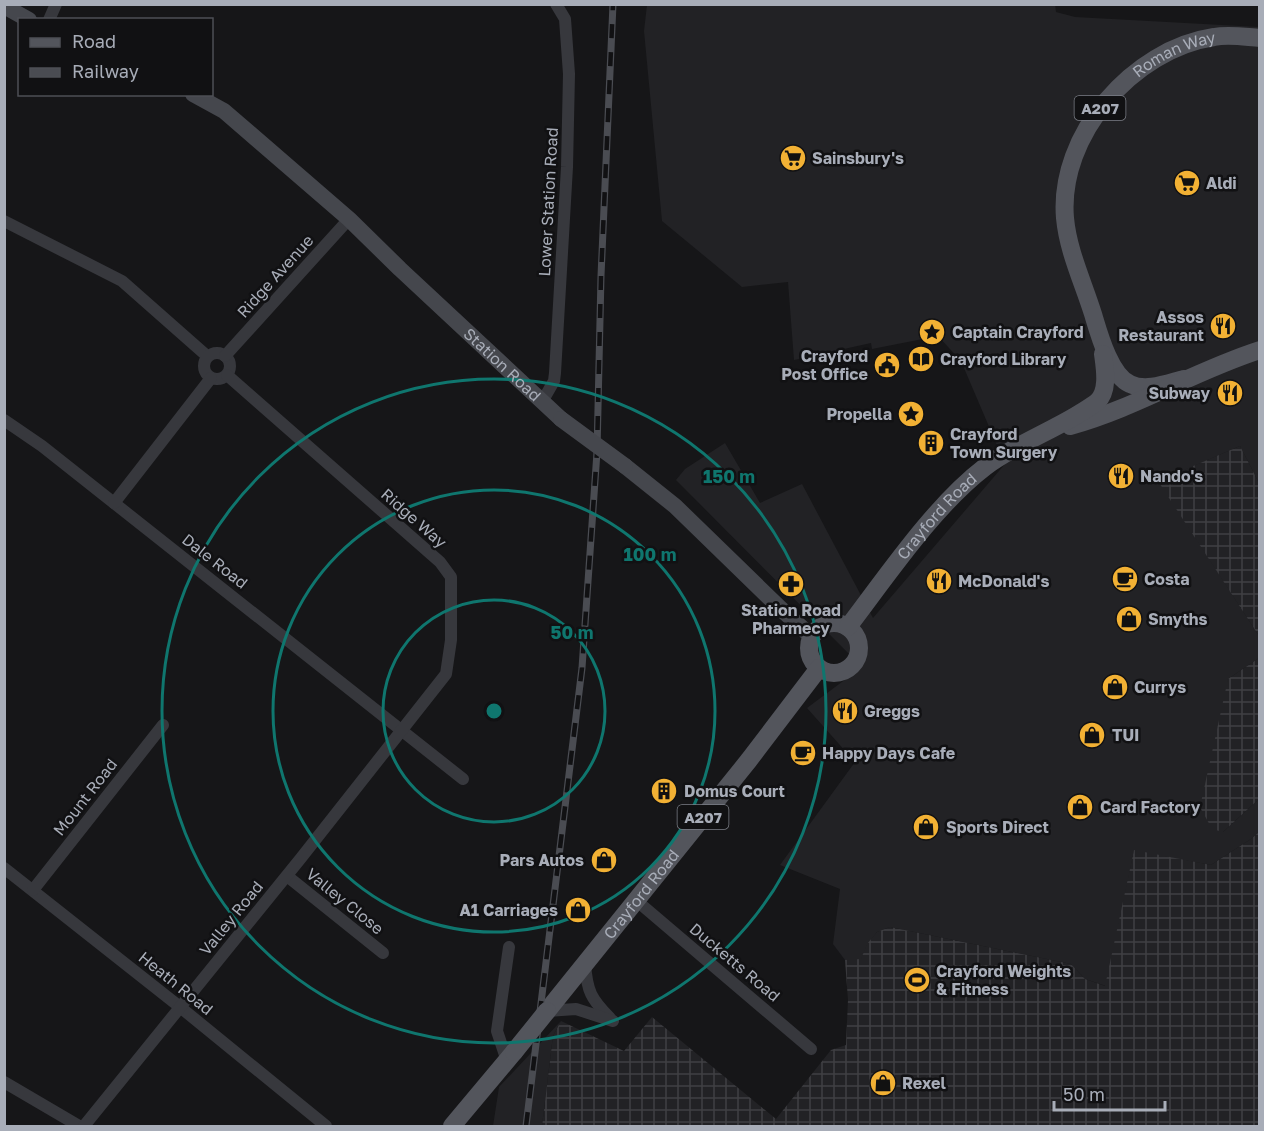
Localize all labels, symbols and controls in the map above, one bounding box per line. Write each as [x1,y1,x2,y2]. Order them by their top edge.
legend [18,18,213,96]
street label: Roman Way [1128,27,1217,81]
text: Road [72,30,116,52]
text: Railway [72,60,139,82]
road number: A207 [1074,96,1126,120]
street label: Lower Station Road [534,127,562,277]
supermarket icon: Sainsbury's [778,143,808,173]
place label: Sainsbury's [812,148,904,168]
supermarket icon: Aldi [1172,168,1202,198]
place label: Aldi [1206,173,1237,193]
street label: Ridge Avenue [233,230,317,322]
place label: Assos Restaurant [1118,307,1204,345]
restaurant icon: Assos Restaurant [1208,311,1238,341]
place icon: Captain Crayford [917,317,947,347]
place label: Captain Crayford [952,322,1084,342]
street label: Station Road [460,324,545,405]
library icon: Crayford Library [906,344,936,374]
place label: Crayford Post Office [781,346,868,384]
place label: Crayford Library [940,349,1067,369]
public building icon: Crayford Post Office [872,350,902,380]
restaurant icon: Subway [1215,378,1245,408]
place label: Subway [1148,383,1210,403]
place icon: Propella [896,399,926,429]
place label: Propella [826,404,892,424]
place label: Crayford Town Surgery [950,424,1058,462]
building icon: Crayford Town Surgery [916,428,946,458]
restaurant icon: Nando's [1106,461,1136,491]
text: 150 m [703,465,755,487]
place label: Nando's [1140,466,1203,486]
street label: Crayford Road [892,469,980,563]
street label: Ridge Way [377,484,451,552]
street label: Dale Road [178,529,252,593]
text: 100 m [624,543,676,565]
cafe icon: Costa [1110,564,1140,594]
restaurant icon: McDonald's [924,566,954,596]
pharmacy icon: Station Road Pharmecy [776,569,806,599]
place label: Costa [1144,569,1190,589]
place label: McDonald's [958,571,1049,591]
place label: Station Road Pharmecy [741,600,841,638]
shop icon: Smyths [1114,604,1144,634]
place label: Smyths [1148,609,1207,629]
text: 50 m [551,621,593,643]
shop icon: Currys [1100,672,1130,702]
place label: Currys [1134,677,1186,697]
restaurant icon: Greggs [830,696,860,726]
centre of rings [484,701,504,721]
place label: Greggs [864,701,920,721]
shop icon: TUI [1077,720,1107,750]
place label: TUI [1112,725,1140,745]
cafe icon: Happy Days Cafe [788,738,818,768]
place label: Happy Days Cafe [822,743,955,763]
street label: Mount Road [49,754,121,840]
building icon: Domus Court [649,776,679,806]
place label: Domus Court [684,781,785,801]
shop icon: Card Factory [1065,792,1095,822]
place label: Card Factory [1100,797,1201,817]
road number: A207 [678,805,728,829]
shop icon: Sports Direct [911,812,941,842]
place label: Sports Direct [946,817,1049,837]
shop icon: Pars Autos [589,845,619,875]
street label: Crayford Road [599,845,683,943]
place label: Pars Autos [499,850,584,870]
street label: Valley Close [302,864,388,938]
street label: Valley Road [195,877,267,959]
shop icon: A1 Carriages [563,895,593,925]
place label: A1 Carriages [459,900,558,920]
street label: Ducketts Road [686,918,784,1006]
street label: Heath Road [135,947,217,1019]
place label: Crayford Weights & Fitness [936,961,1071,999]
sports icon: Crayford Weights & Fitness [902,965,932,995]
shop icon: Rexel [868,1068,898,1098]
place label: Rexel [902,1073,946,1093]
scale bar [1054,1074,1165,1112]
text: 50 m [1063,1083,1105,1105]

